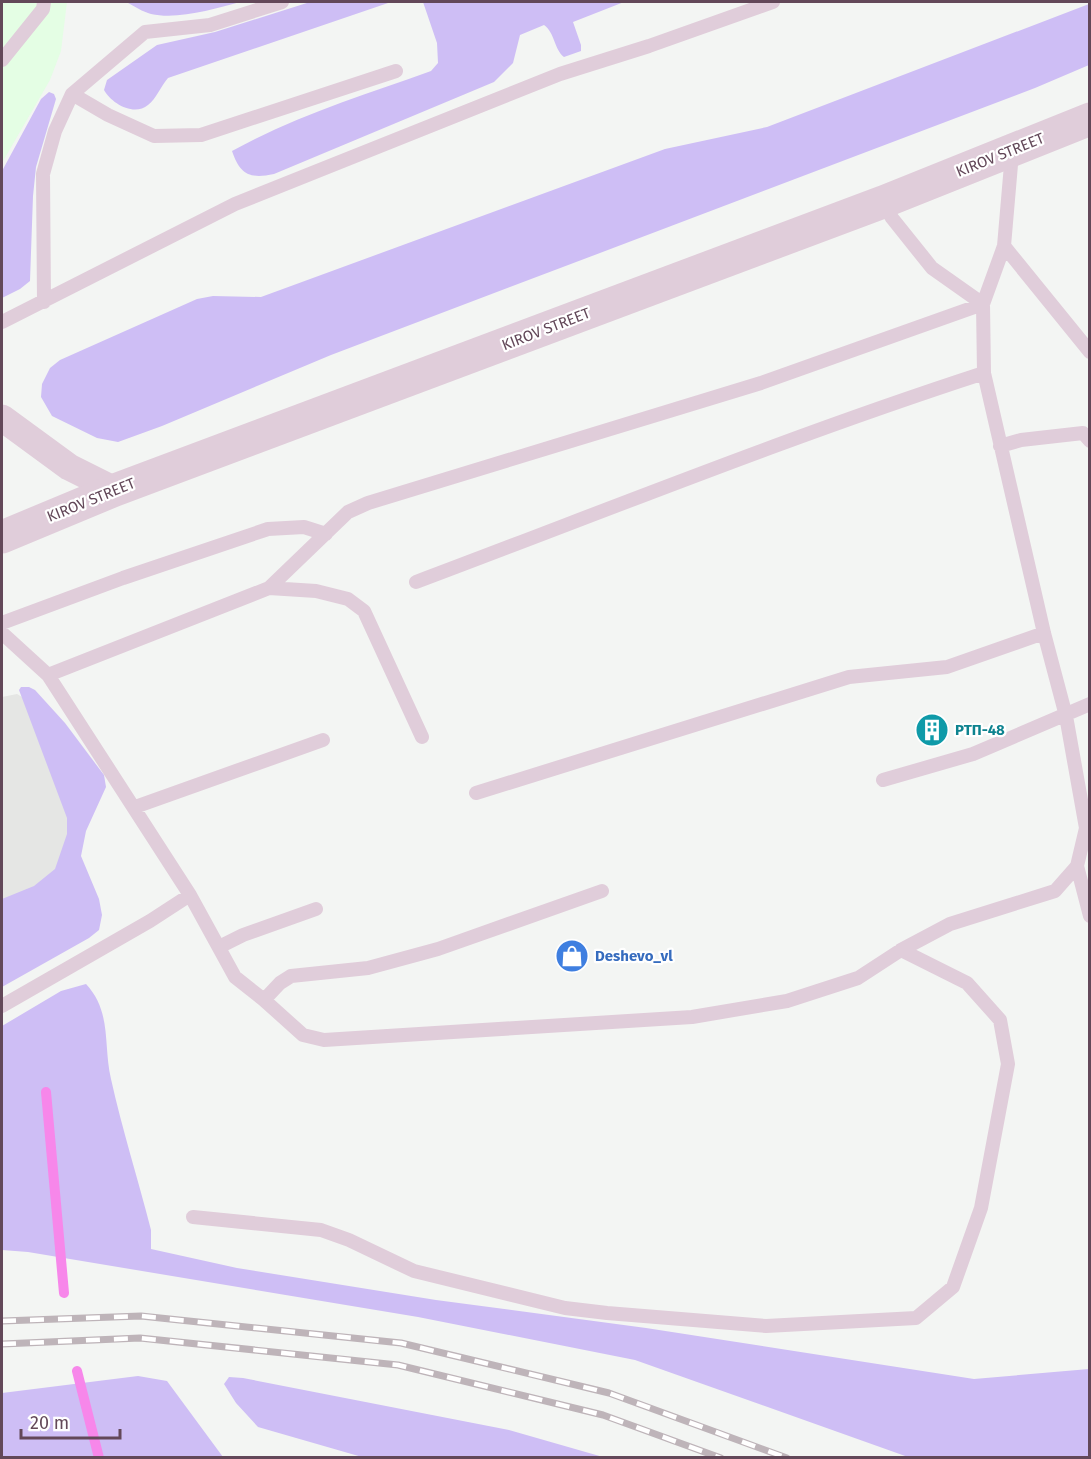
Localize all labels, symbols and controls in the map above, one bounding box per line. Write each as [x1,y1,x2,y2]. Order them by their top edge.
street label: KIROV STREET [953,129,1047,181]
street label: KIROV STREET [499,304,593,354]
street label: KIROV STREET [44,474,138,526]
building icon: РТП-48 [914,712,950,748]
place label: РТП-48 [955,721,1005,739]
shop icon: Deshevo_vl [554,938,590,974]
place label: Deshevo_vl [595,947,673,965]
scale bar [21,1402,120,1440]
text: 20 m [30,1412,69,1434]

